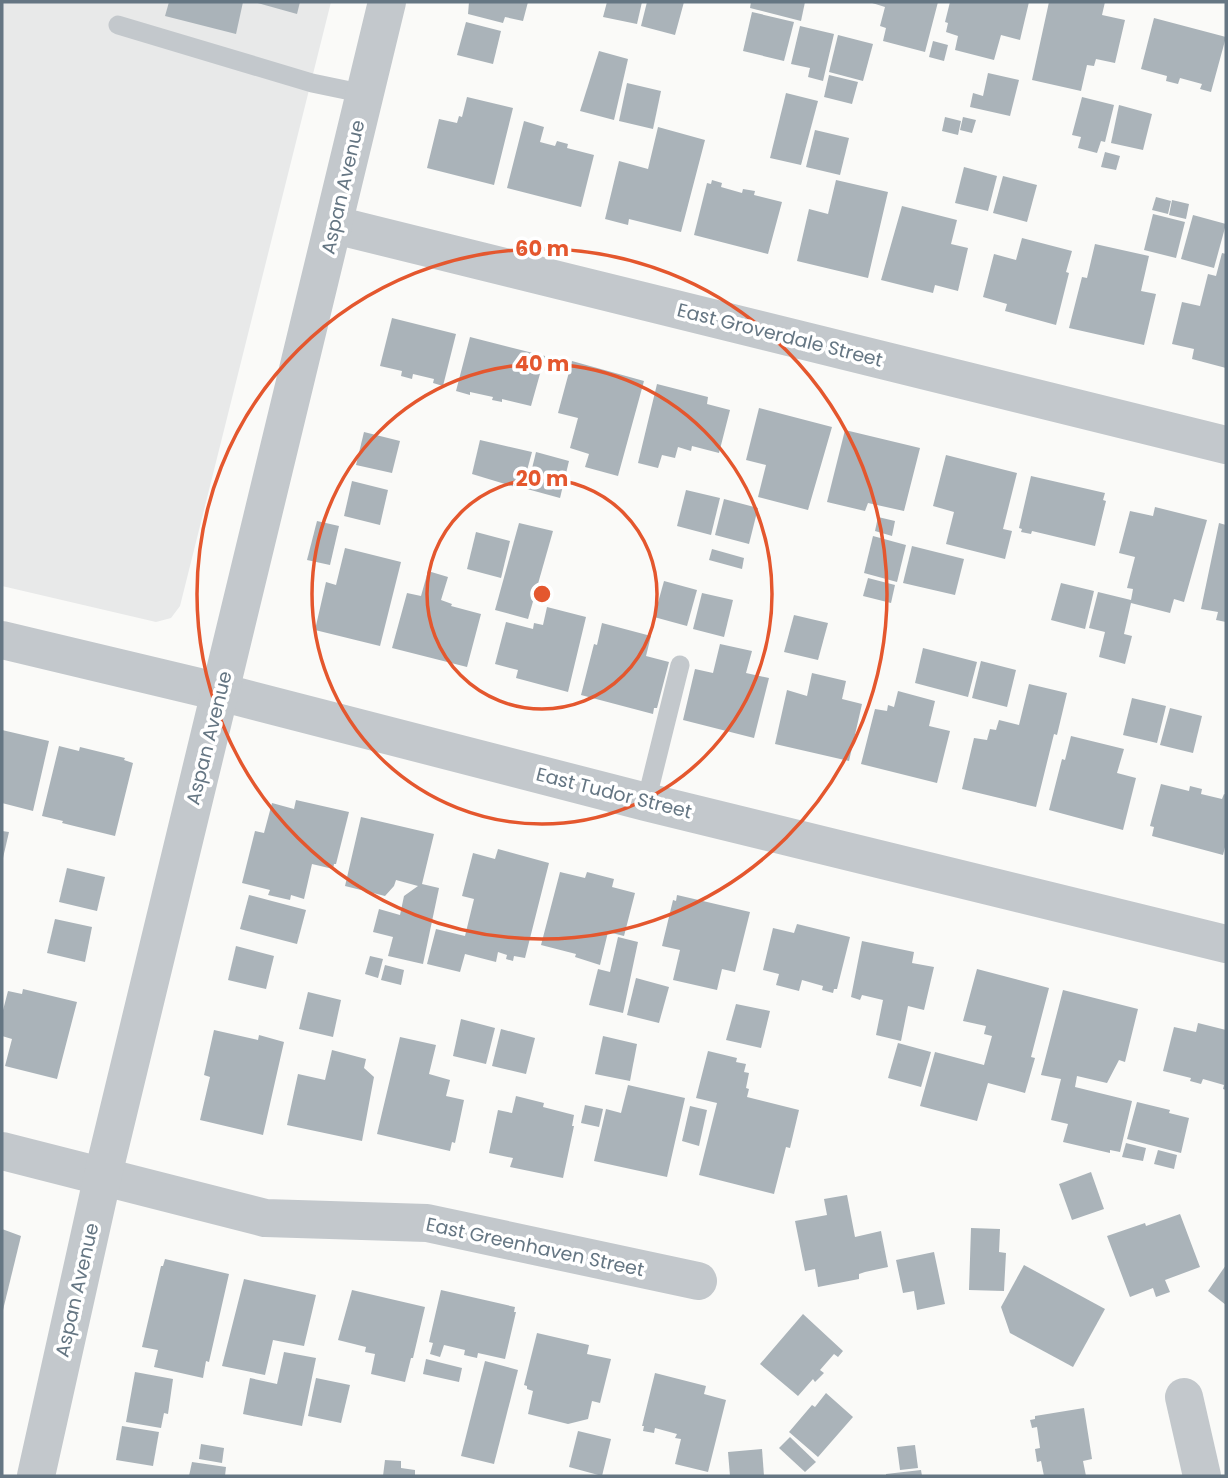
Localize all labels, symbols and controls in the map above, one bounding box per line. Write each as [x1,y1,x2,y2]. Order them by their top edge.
street label: Aspan Avenue [314,117,372,257]
text: 60 m [515,234,569,263]
street label: East Groverdale Street [674,296,886,374]
text: 40 m [515,349,569,378]
text: 20 m [516,464,568,493]
centre of rings [530,582,554,606]
street label: Aspan Avenue [179,668,239,808]
street label: East Tudor Street [533,761,695,825]
street label: East Greenhaven Street [423,1211,647,1283]
street label: Aspan Avenue [48,1220,106,1360]

